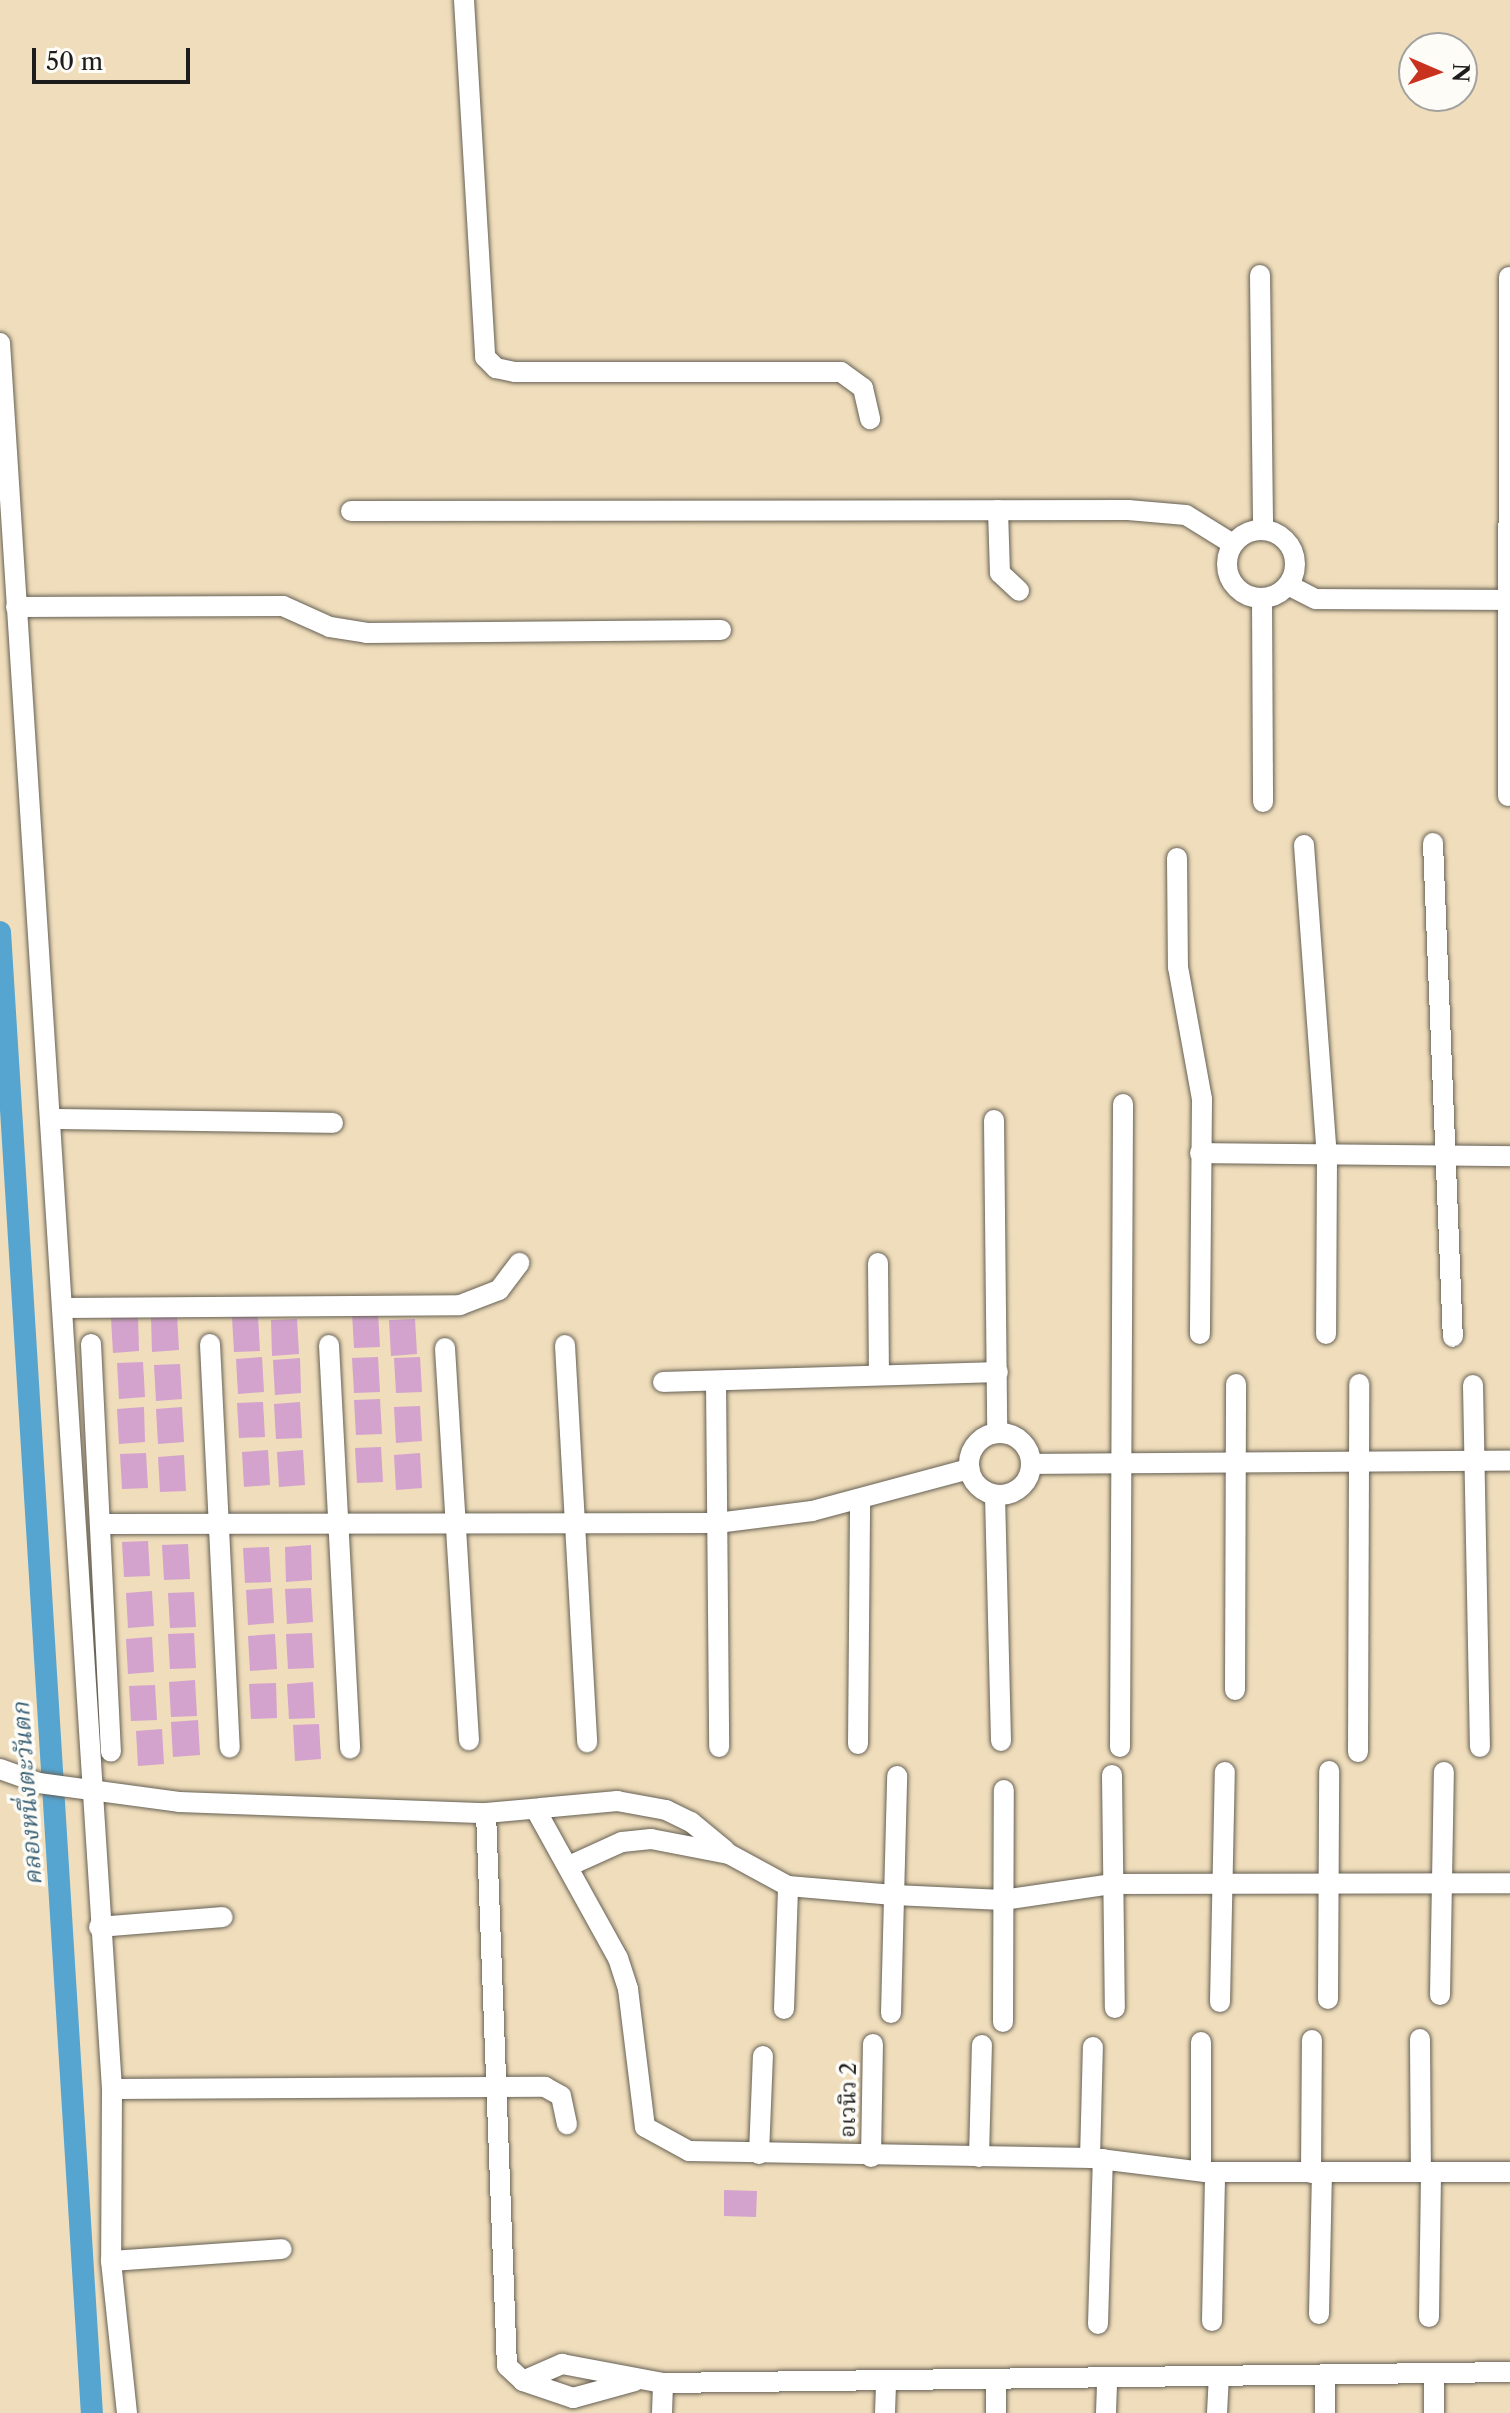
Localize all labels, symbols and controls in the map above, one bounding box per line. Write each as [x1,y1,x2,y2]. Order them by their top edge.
scale bar [36,32,194,82]
north arrow [1398,32,1478,112]
text: 50 m [46,47,103,76]
text: N [1447,63,1474,83]
water label: คลองหนึ่งตะวันตก [6,1701,48,1887]
street label: อเวนิว 2 [834,2062,862,2138]

